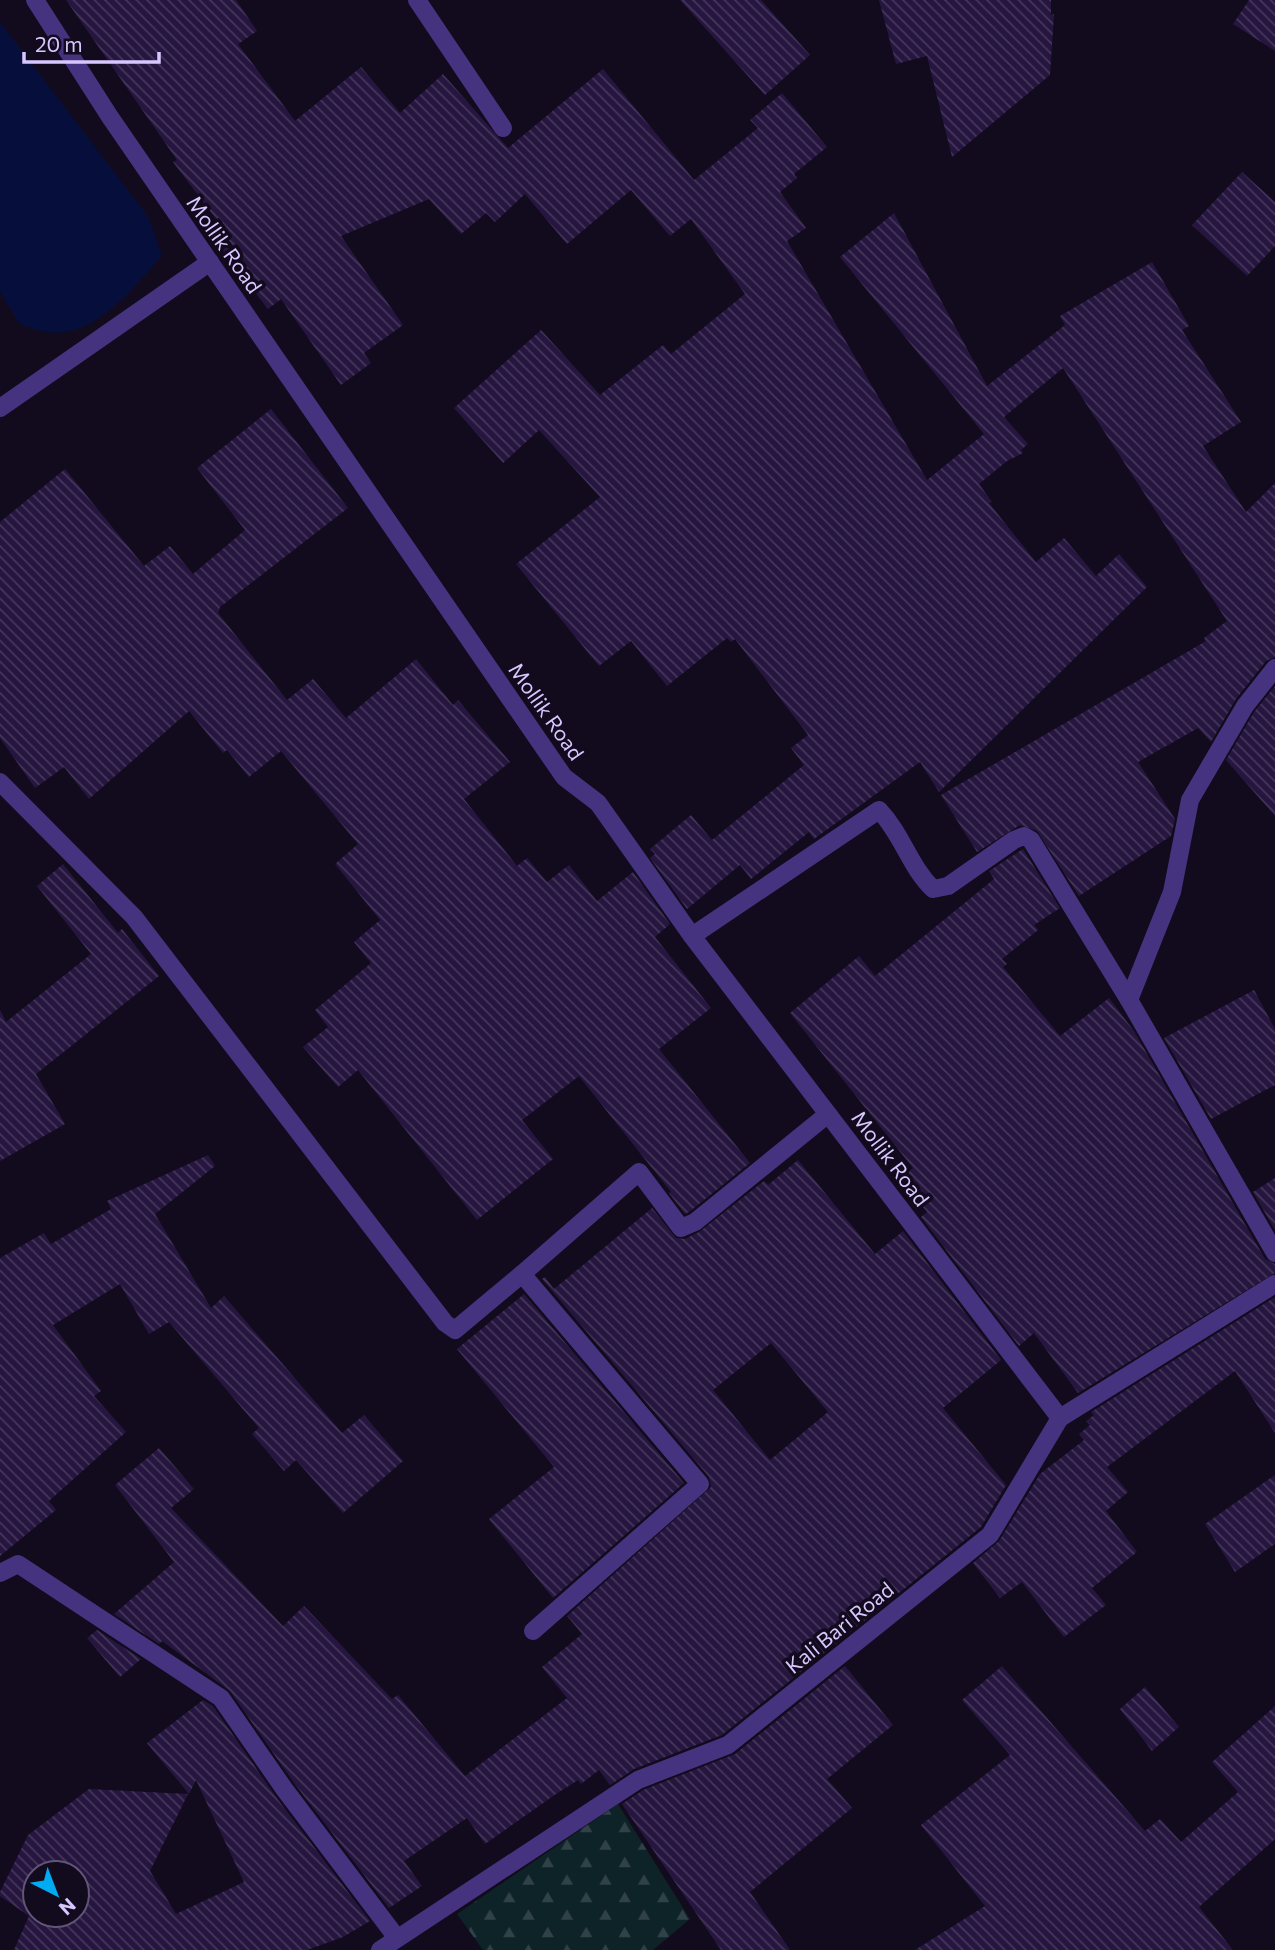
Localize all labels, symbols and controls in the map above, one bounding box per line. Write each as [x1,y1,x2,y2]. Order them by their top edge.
scale bar [24,21,159,65]
text: 20 m [35,31,83,56]
street label: Mollik Road [182,191,268,297]
street label: Mollik Road [504,658,590,764]
street label: Mollik Road [847,1105,935,1211]
street label: Kali Bari Road [780,1576,898,1678]
north arrow [21,1859,91,1929]
text: N [55,1894,81,1920]

